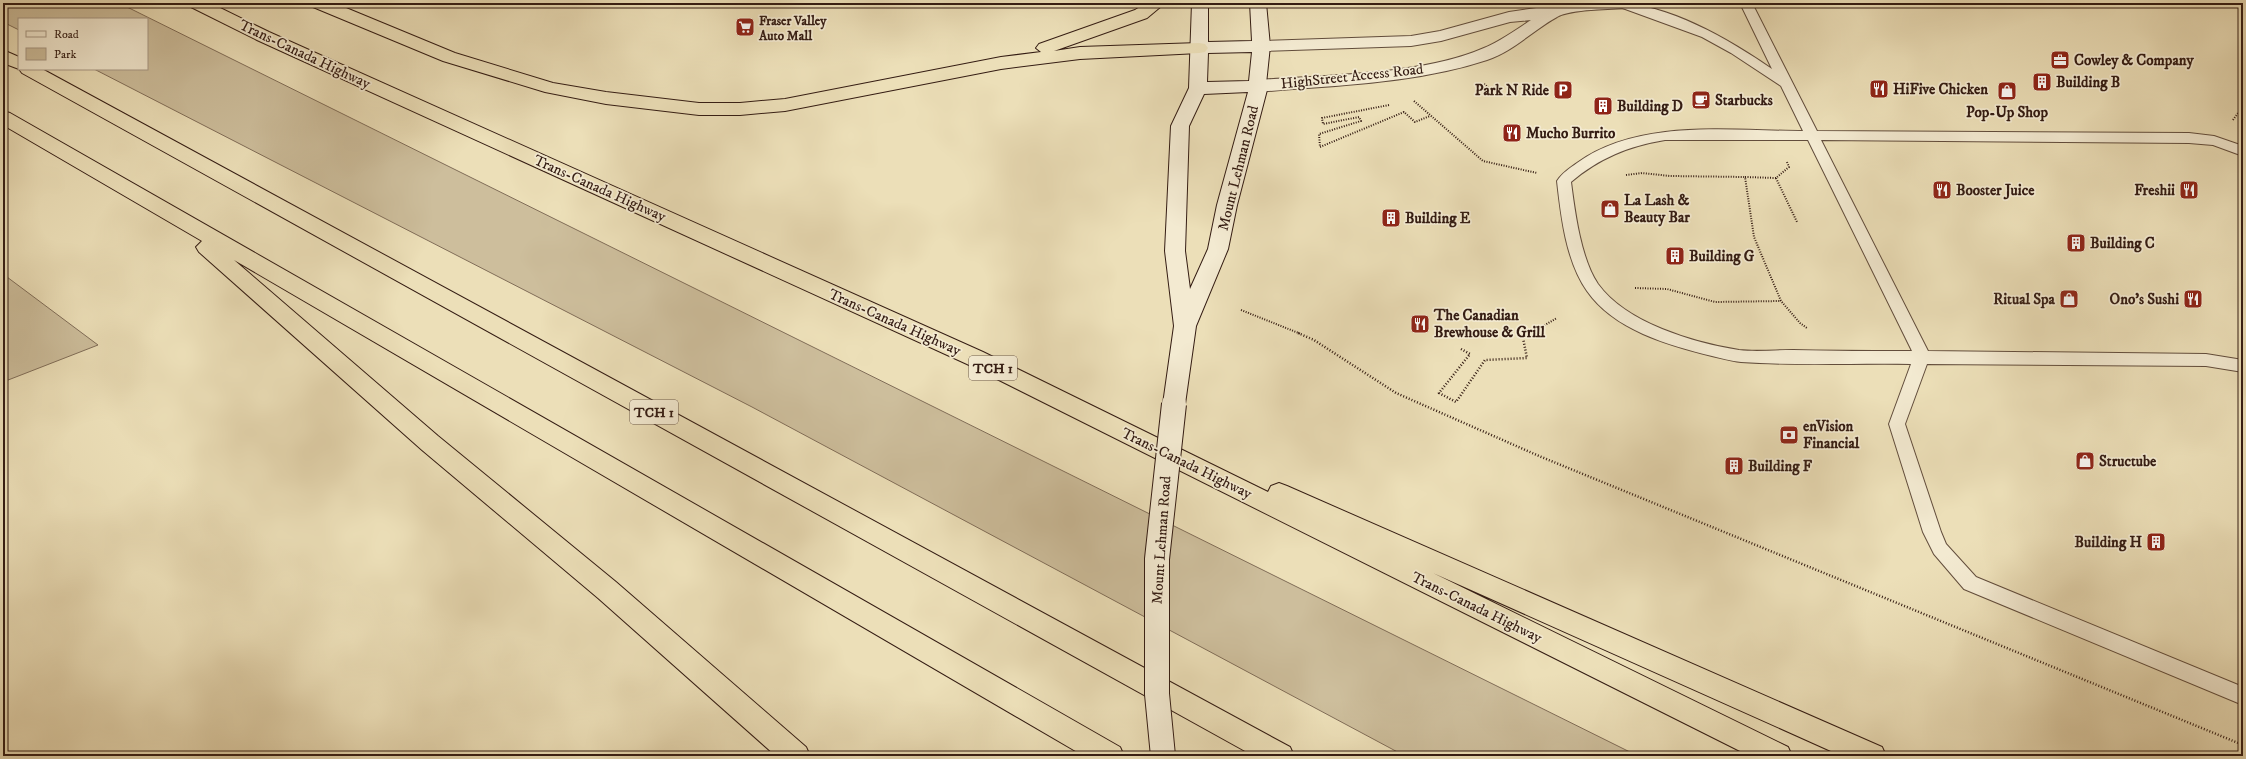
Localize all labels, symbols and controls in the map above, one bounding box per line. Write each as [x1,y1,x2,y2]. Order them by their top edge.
place label: Fraser Valley Auto Mall [758,13,827,44]
street label: Trans-Canada Highway [236,16,374,94]
supermarket icon: Fraser Valley Auto Mall [734,16,756,38]
legend [18,18,148,70]
text: Road [54,27,79,42]
text: Park [54,47,76,62]
office icon: Cowley & Company [2049,49,2071,71]
place label: Cowley & Company [2074,51,2195,70]
street label: HighStreet Access Road [1280,60,1425,93]
building icon: Building B [2031,71,2053,93]
place label: Building B [2056,73,2120,92]
restaurant icon: HiFive Chicken [1868,78,1890,100]
parking icon: Park N Ride [1552,79,1574,101]
place label: HiFive Chicken [1893,80,1988,99]
shop icon: Pop-Up Shop [1996,80,2018,102]
place label: Park N Ride [1475,81,1550,100]
cafe icon: Starbucks [1690,89,1712,111]
place label: Starbucks [1715,91,1773,110]
building icon: Building D [1592,95,1614,117]
place label: Building D [1617,97,1683,116]
street label: Mount Lehman Road [1214,103,1263,233]
place label: Pop-Up Shop [1966,103,2048,122]
restaurant icon: Mucho Burrito [1501,122,1523,144]
place label: Mucho Burrito [1526,124,1616,143]
street label: Trans-Canada Highway [531,151,670,227]
restaurant icon: Booster Juice [1931,179,1953,201]
restaurant icon: Freshii [2178,179,2200,201]
place label: Booster Juice [1956,181,2035,200]
place label: Freshii [2134,181,2175,200]
place label: La Lash & Beauty Bar [1624,191,1690,227]
shop icon: La Lash & Beauty Bar [1599,198,1621,220]
building icon: Building E [1380,207,1402,229]
place label: Building E [1405,209,1471,228]
building icon: Building C [2065,232,2087,254]
place label: Building C [2090,234,2155,253]
building icon: Building G [1664,245,1686,267]
place label: Building G [1689,247,1755,266]
street label: Trans-Canada Highway [826,285,965,361]
shop icon: Ritual Spa [2058,288,2080,310]
restaurant icon: Ono's Sushi [2182,288,2204,310]
place label: Ritual Spa [1993,290,2056,309]
place label: Ono's Sushi [2110,290,2179,309]
place label: The Canadian Brewhouse & Grill [1433,306,1546,342]
restaurant icon: The Canadian Brewhouse & Grill [1409,313,1431,335]
road number: TCH 1 [969,356,1017,380]
road number: TCH 1 [630,400,678,424]
place label: enVision Financial [1803,417,1860,453]
street label: Trans-Canada Highway [1118,424,1256,504]
bank icon: enVision Financial [1778,424,1800,446]
shop icon: Structube [2074,450,2096,472]
place label: Structube [2099,452,2157,471]
building icon: Building F [1723,455,1745,477]
place label: Building F [1748,457,1813,476]
street label: Mount Lehman Road [1148,475,1175,605]
building icon: Building H [2145,531,2167,553]
place label: Building H [2075,533,2142,552]
street label: Trans-Canada Highway [1408,568,1546,648]

